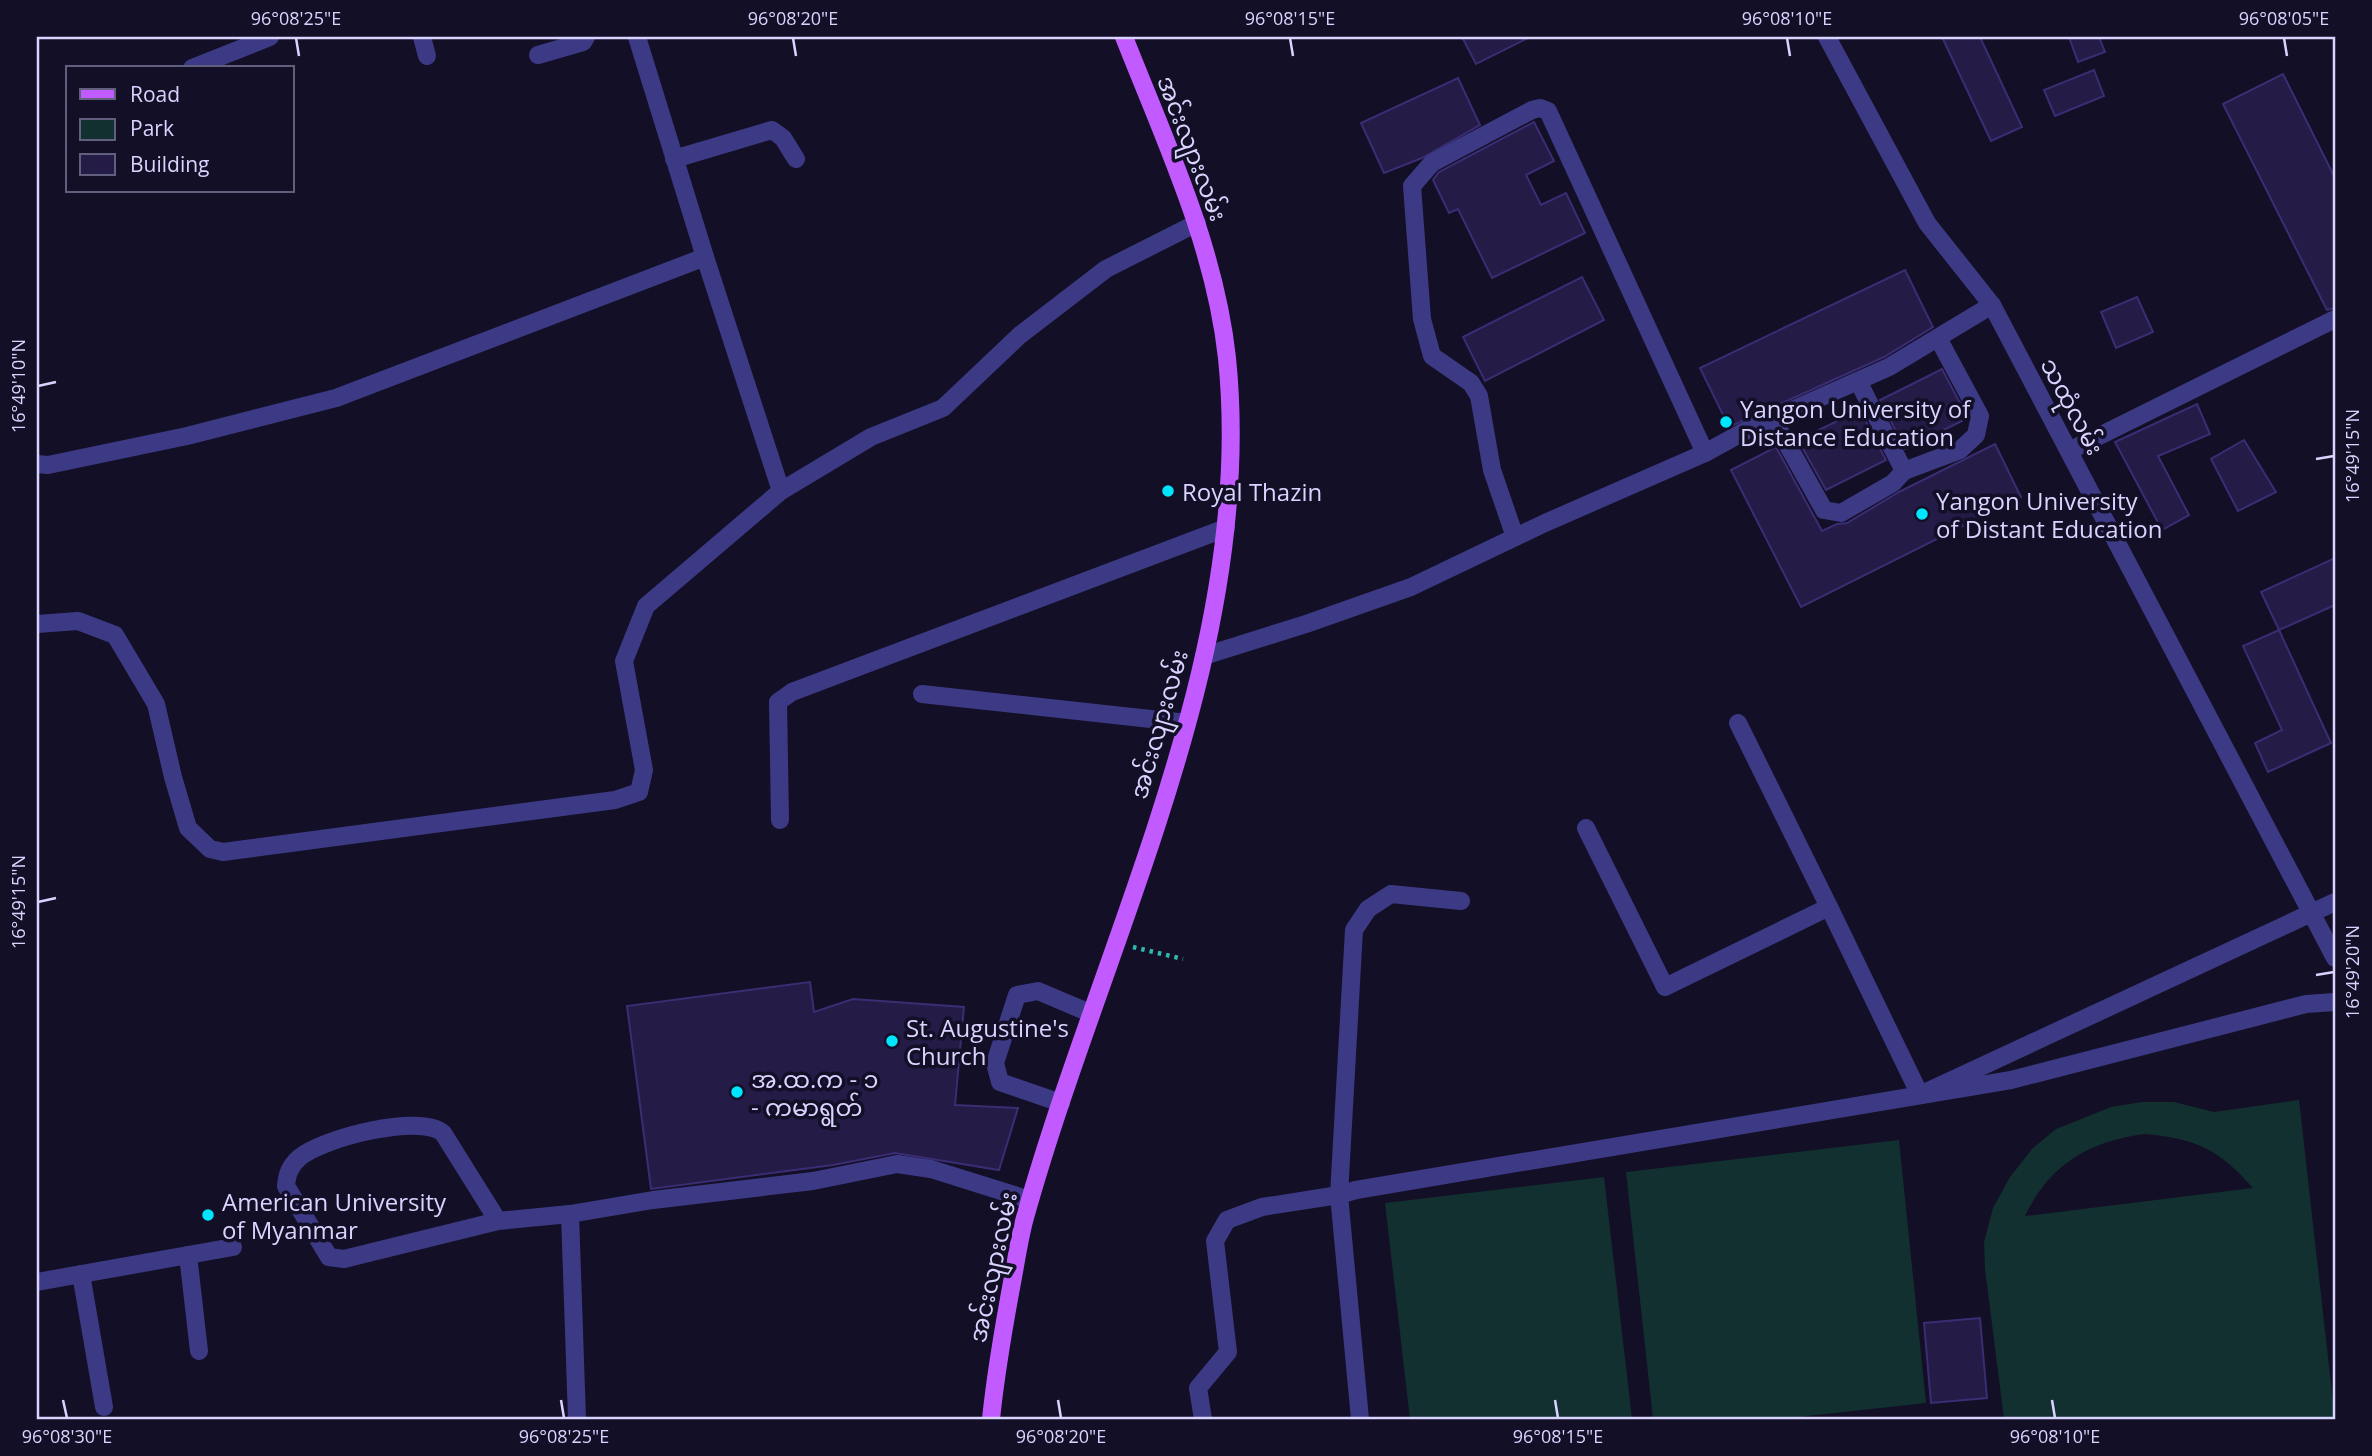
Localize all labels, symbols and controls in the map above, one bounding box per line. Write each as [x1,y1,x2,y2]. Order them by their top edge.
text: 96°08'25"E [251,6,341,30]
text: 96°08'20"E [748,6,838,30]
text: 96°08'15"E [1245,6,1335,30]
text: 96°08'10"E [1742,6,1832,30]
text: 96°08'05"E [2239,6,2329,30]
legend [66,66,294,192]
street label: အင်းလျားလမ်း [1146,70,1236,227]
text: Road [130,80,180,108]
text: Park [130,114,174,142]
text: Building [130,150,209,178]
text: 16°49'10"N [6,339,30,433]
street label: သထုံလမ်း [2030,352,2112,462]
place label: Yangon University of Distance Education [1740,392,1972,453]
text: 16°49'15"N [2340,409,2364,503]
marker: Yangon University of Distance Education [1718,414,1734,430]
place label: Royal Thazin [1182,475,1322,508]
marker: Royal Thazin [1160,483,1176,499]
place label: Yangon University of Distant Education [1936,484,2162,545]
marker: Yangon University of Distant Education [1914,506,1930,522]
street label: အင်းလျားလမ်း [1121,646,1199,803]
text: 16°49'15"N [6,855,30,949]
text: 16°49'20"N [2340,925,2364,1019]
place label: St. Augustine's Church [906,1011,1069,1072]
marker: St. Augustine's Church [884,1033,900,1049]
place label: အ.ထ.က - ၁ - ကမာရွတ် [751,1062,878,1127]
marker: အ.ထ.က - ၁ - ကမာရွတ် [729,1084,745,1100]
place label: American University of Myanmar [222,1185,447,1246]
street label: အင်းလျားလမ်း [960,1188,1028,1346]
marker: American University of Myanmar [200,1207,216,1223]
text: 96°08'30"E [22,1424,112,1448]
text: 96°08'25"E [519,1424,609,1448]
text: 96°08'20"E [1016,1424,1106,1448]
text: 96°08'15"E [1513,1424,1603,1448]
text: 96°08'10"E [2010,1424,2100,1448]

